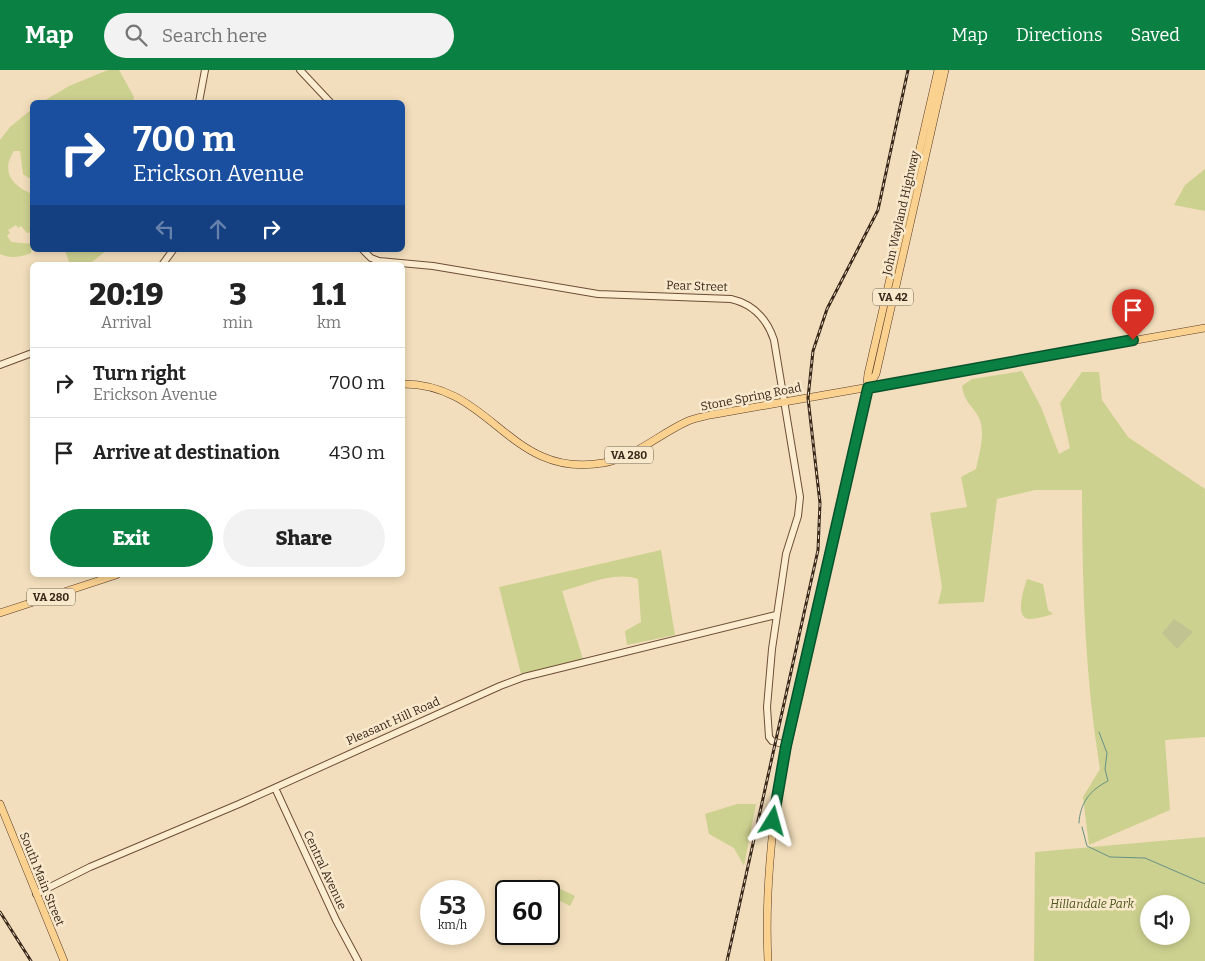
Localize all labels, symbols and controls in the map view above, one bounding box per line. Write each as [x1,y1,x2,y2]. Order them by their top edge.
search box [104,13,454,58]
text: Map [25,21,74,49]
icon: search [122,21,150,49]
text: Search here [162,24,267,47]
text: Map [952,24,988,46]
text: Directions [1016,24,1103,46]
text: Saved [1131,24,1180,46]
text: 700 m [133,118,235,160]
icon: right [50,120,115,185]
street label: John Wayland Highway [880,149,922,278]
text: Erickson Avenue [133,160,304,187]
icon: left [151,215,179,243]
icon: ahead [204,215,232,243]
icon: right [257,215,285,243]
text: 20:19 [89,277,164,313]
text: 3 [229,277,247,313]
text: 1.1 [312,277,346,313]
street label: Pear Street [666,278,729,294]
road number: VA 42 [873,288,913,306]
pin [1112,289,1154,340]
icon: arrive [1119,296,1147,324]
text: Arrival [101,313,152,332]
text: min [223,313,253,332]
text: km [317,313,341,332]
text: Turn right [93,362,186,385]
icon: right [50,369,78,397]
text: 700 m [330,371,385,394]
street label: Stone Spring Road [699,380,803,414]
text: Erickson Avenue [93,385,217,404]
icon: arrive [50,439,78,467]
text: Arrive at destination [93,441,280,464]
text: 430 m [329,441,385,464]
road number: VA 280 [605,446,653,464]
button: Exit [50,509,213,567]
button: Share [223,509,385,567]
road number: VA 280 [27,588,75,606]
street label: Pleasant Hill Road [344,694,442,748]
position arrow [746,794,798,846]
street label: Central Avenue [301,828,349,912]
street label: South Main Street [17,830,67,929]
speed limit sign: 60 [495,880,560,945]
text: 53 [439,891,466,921]
map controls [1140,895,1190,945]
button: sound [1140,895,1190,945]
park label: Hillandale Park [1050,897,1135,911]
text: km/h [438,918,467,932]

